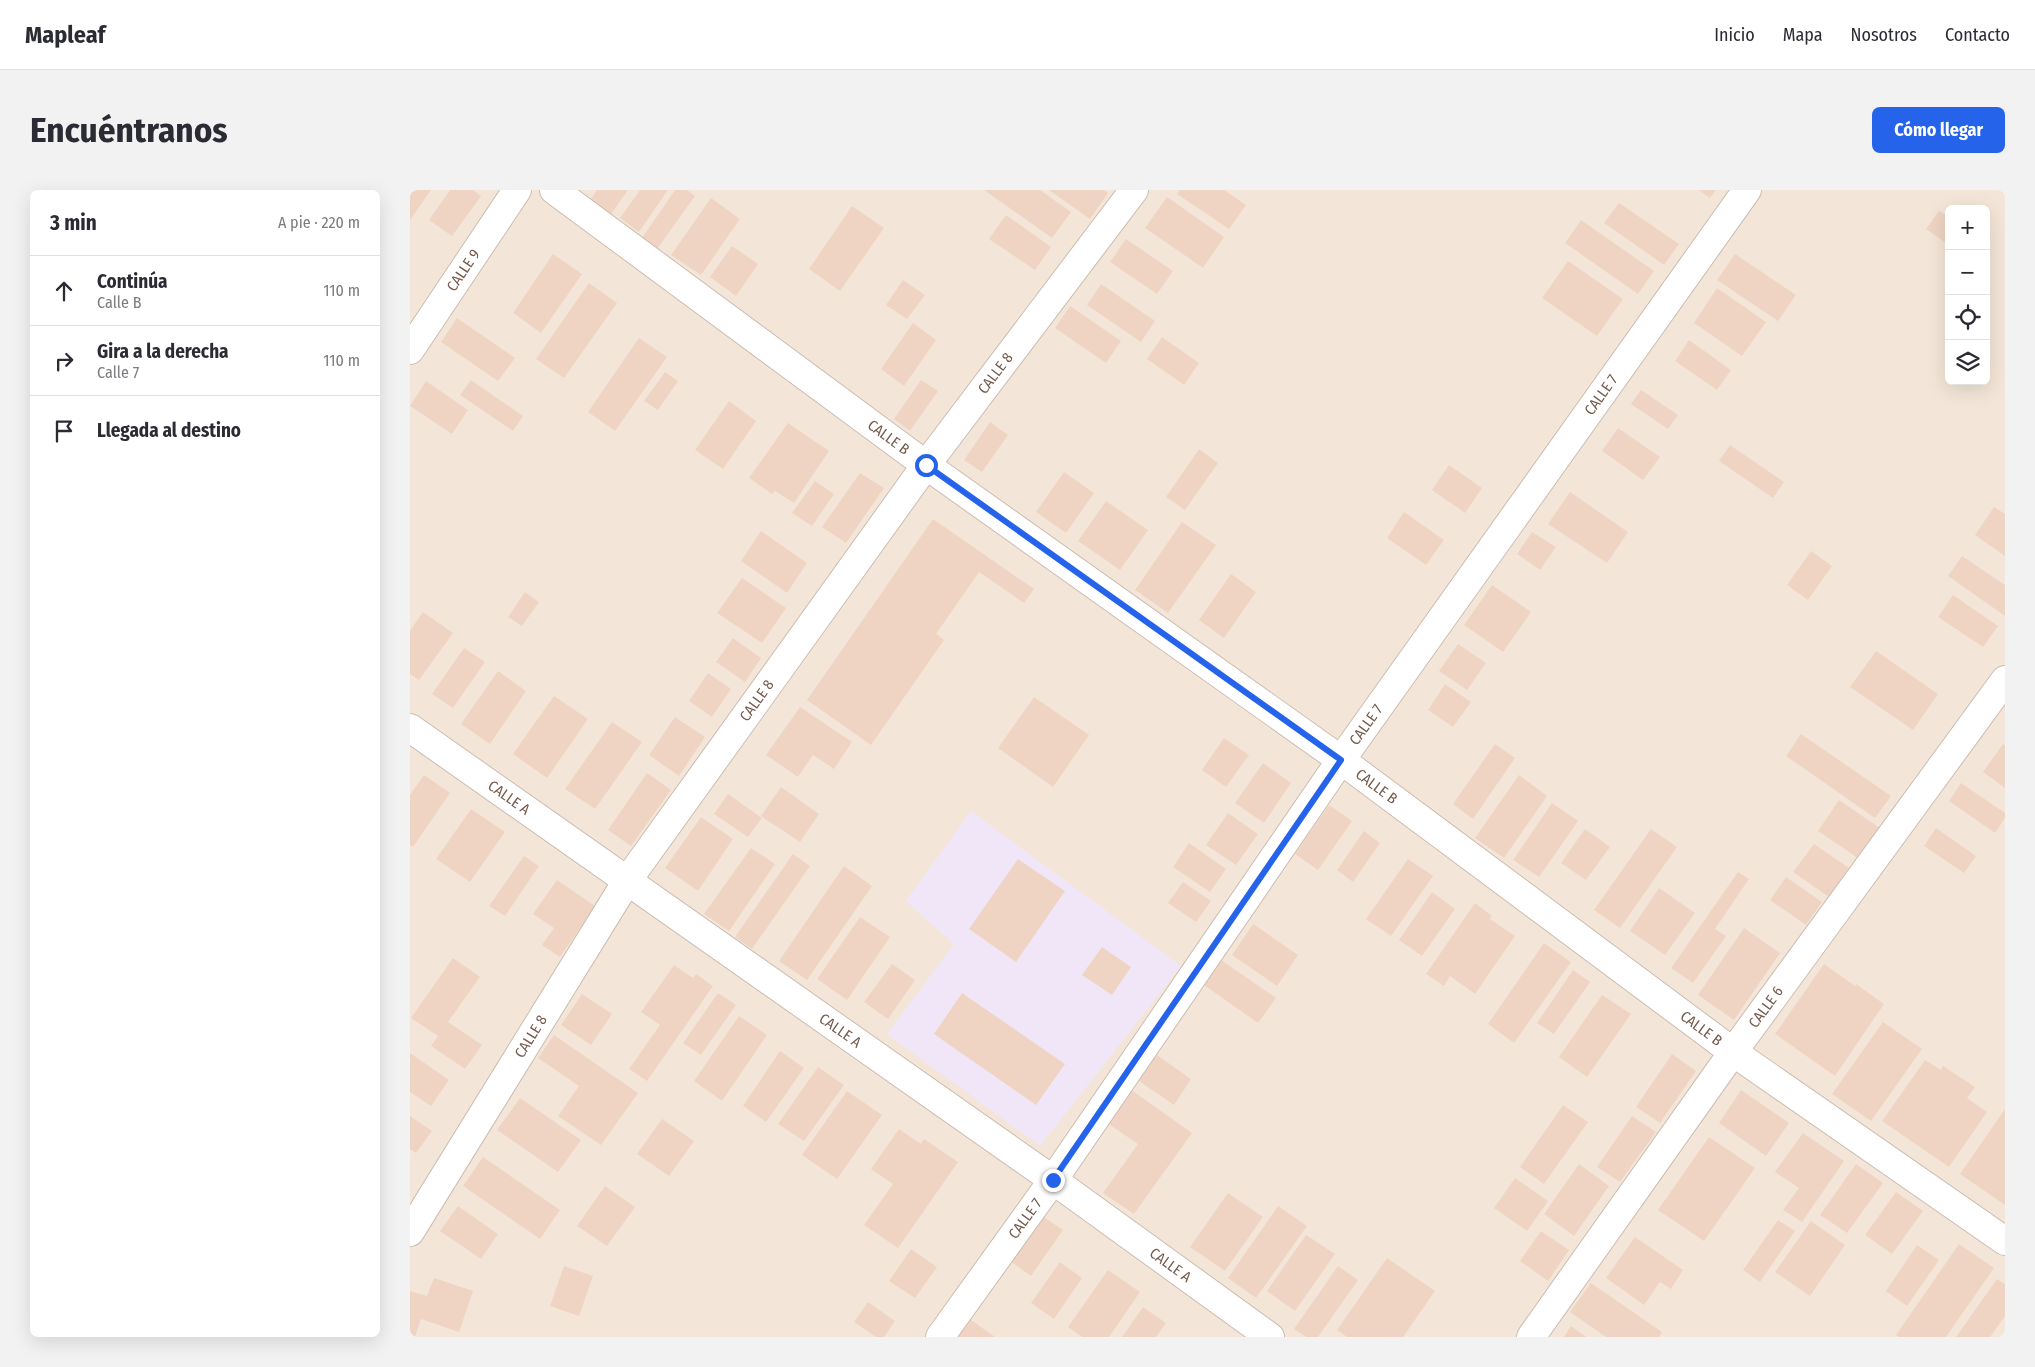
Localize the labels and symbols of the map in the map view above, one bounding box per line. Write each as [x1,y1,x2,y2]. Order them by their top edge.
street label: CALLE 9 [443,246,484,295]
street label: CALLE 8 [974,349,1017,397]
street label: CALLE 7 [1581,371,1622,419]
street label: CALLE B [864,416,913,459]
route start [915,454,938,477]
street label: CALLE 8 [736,676,778,725]
street label: CALLE 7 [1346,701,1387,748]
street label: CALLE B [1352,765,1401,808]
street label: CALLE A [484,777,534,819]
street label: CALLE 6 [1745,983,1787,1031]
street label: CALLE B [1677,1007,1726,1050]
street label: CALLE A [816,1010,865,1052]
street label: CALLE 8 [511,1012,551,1061]
route end [1042,1169,1065,1192]
street label: CALLE 7 [1005,1195,1046,1242]
street label: CALLE A [1146,1244,1195,1286]

